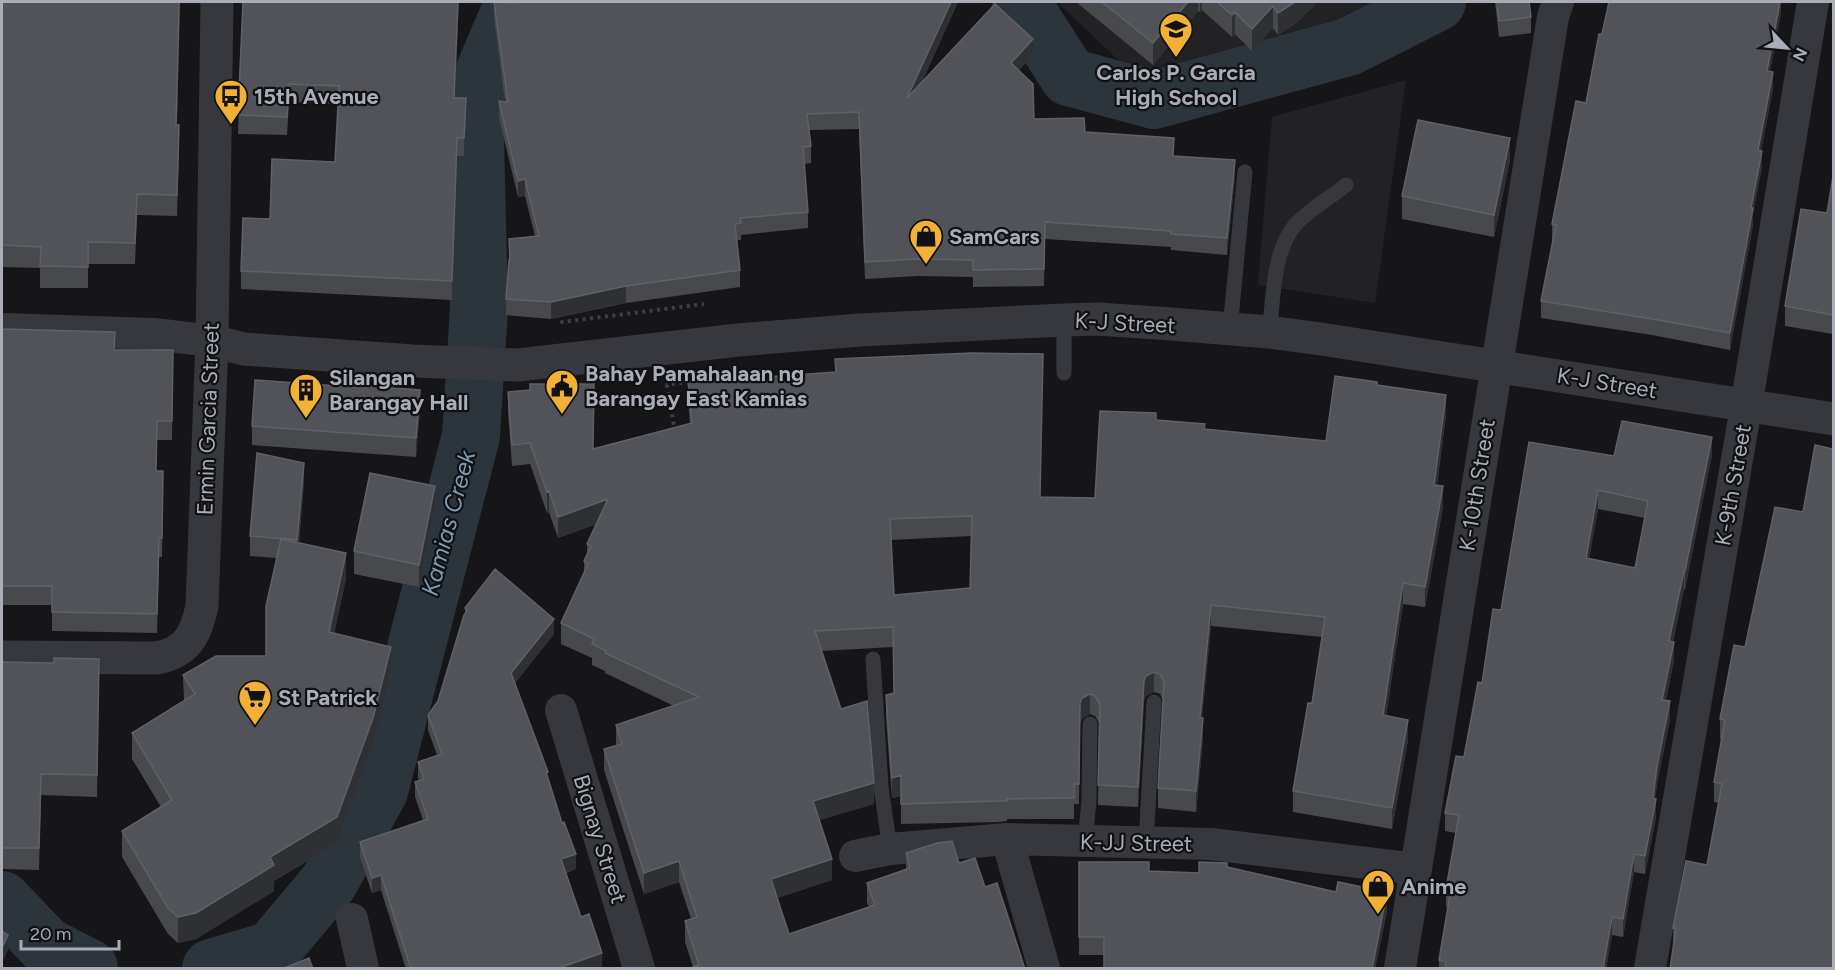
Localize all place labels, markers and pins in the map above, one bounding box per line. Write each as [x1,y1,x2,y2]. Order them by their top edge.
school or university icon: Carlos P. Garcia High School [1158,11,1194,58]
place label: Carlos P. Garcia High School [1096,59,1256,111]
bus stop icon: 15th Avenue [213,78,249,125]
place label: 15th Avenue [254,83,379,110]
shop icon: SamCars [908,218,944,265]
place label: SamCars [949,223,1040,250]
place label: Bahay Pamahalaan ng Barangay East Kamias [585,360,807,412]
place label: Silangan Barangay Hall [329,364,468,416]
public building icon: Bahay Pamahalaan ng Barangay East Kamias [544,368,580,415]
building icon: Silangan Barangay Hall [288,372,324,419]
supermarket icon: St Patrick [237,679,273,726]
place label: St Patrick [278,684,377,711]
shop icon: Anime [1360,868,1396,915]
place label: Anime [1401,873,1466,900]

